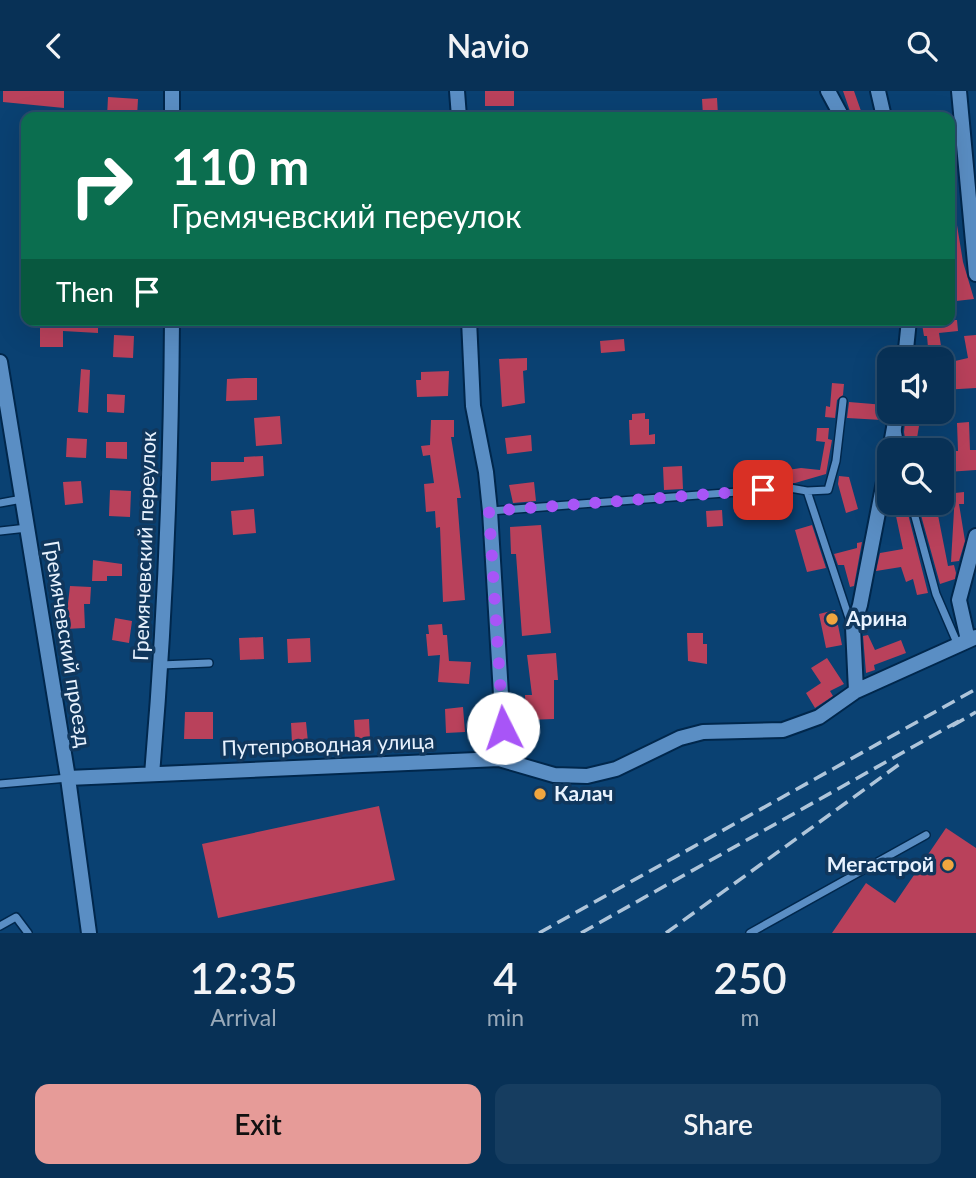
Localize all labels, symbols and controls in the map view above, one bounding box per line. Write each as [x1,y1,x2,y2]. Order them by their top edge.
text: Navio [447,26,529,65]
icon: back [35,27,73,65]
icon: search [903,27,941,65]
text: 110 m [171,137,309,195]
icon: right [56,140,147,231]
text: Гремячевский переулок [171,196,522,235]
icon: arrive [128,273,166,311]
text: Then [56,276,114,308]
map controls [877,347,954,515]
button: sound [877,347,954,424]
street label: Гремячевский переулок [127,430,160,661]
button: search [877,438,954,515]
pin [733,460,793,520]
icon: arrive [744,471,782,509]
street label: Гремячевский проезд [40,539,97,749]
place label: Арина [845,605,907,630]
marker: Арина [824,611,840,627]
position arrow [466,691,540,765]
street label: Путепроводная улица [221,727,435,760]
place label: Калач [554,780,613,805]
marker: Калач [532,786,548,802]
place label: Мегастрой [827,851,934,876]
marker: Мегастрой [940,857,956,873]
text: 12:35 [189,953,297,1003]
text: 4 [493,953,518,1003]
text: 250 [714,953,787,1003]
text: Arrival [210,1003,277,1031]
text: min [487,1003,524,1031]
text: m [741,1003,760,1031]
button: Exit [35,1084,481,1164]
button: Share [495,1084,941,1164]

